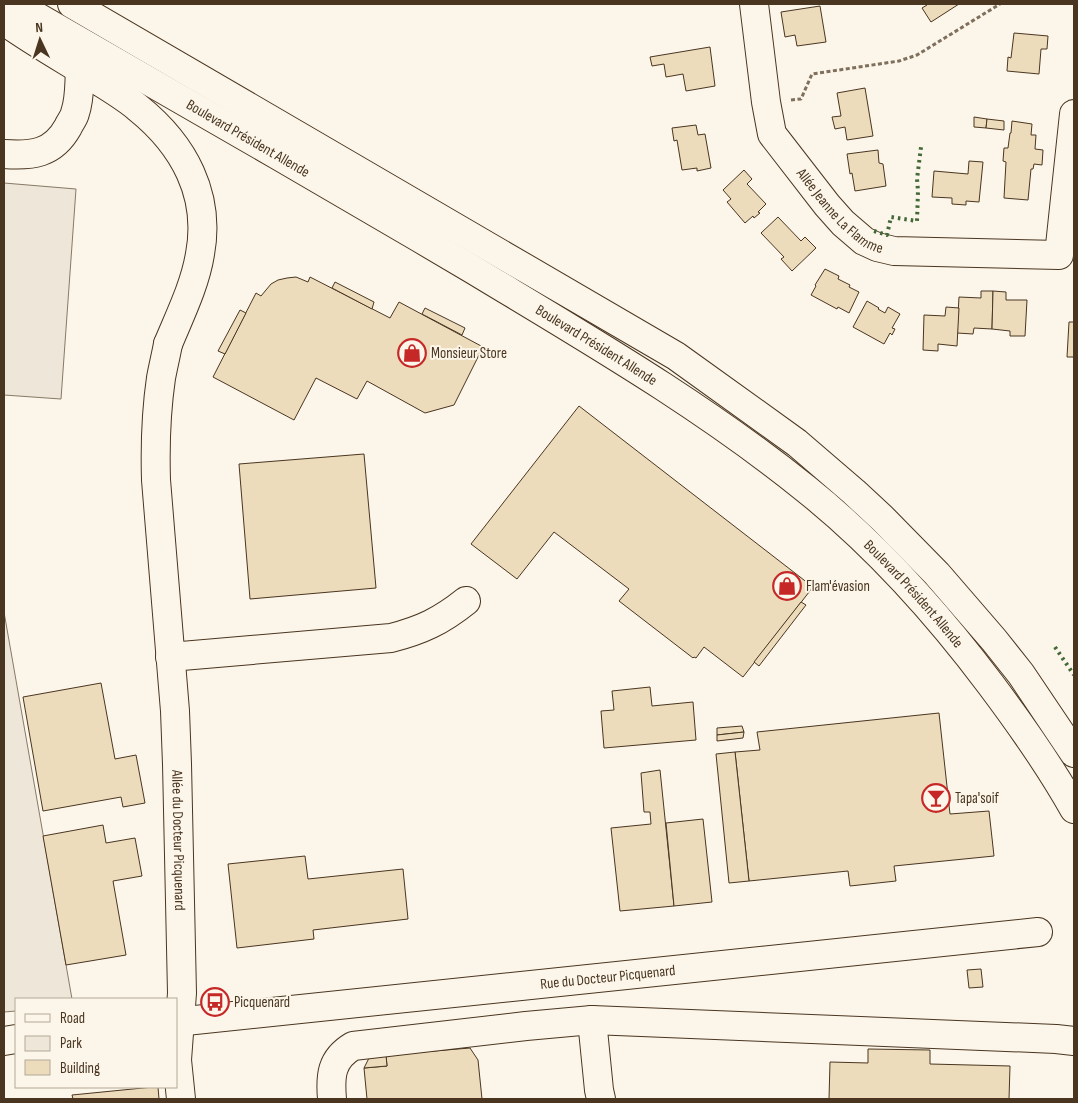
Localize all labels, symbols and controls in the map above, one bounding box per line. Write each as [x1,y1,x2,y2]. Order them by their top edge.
north arrow [15,15,65,65]
text: N [35,19,43,36]
street label: Boulevard Président Allende [183,95,313,182]
street label: Allée Jeanne La Flamme [791,164,885,258]
street label: Boulevard Président Allende [532,301,661,390]
shop icon: Monsieur Store [397,338,427,368]
place label: Monsieur Store [431,344,507,363]
street label: Boulevard Président Allende [860,536,967,652]
shop icon: Flam'évasion [772,571,802,601]
place label: Flam'évasion [806,577,870,596]
street label: Allée du Docteur Picquenard [167,769,189,911]
bar icon: Tapa'soif [921,783,951,813]
place label: Tapa'soif [955,789,1000,808]
street label: Rue du Docteur Picquenard [539,961,676,994]
bus stop icon: Picquenard [200,987,230,1017]
place label: Picquenard [234,993,290,1012]
legend [15,998,178,1088]
text: Road [60,1009,85,1028]
text: Park [60,1034,82,1053]
text: Building [60,1059,100,1078]

